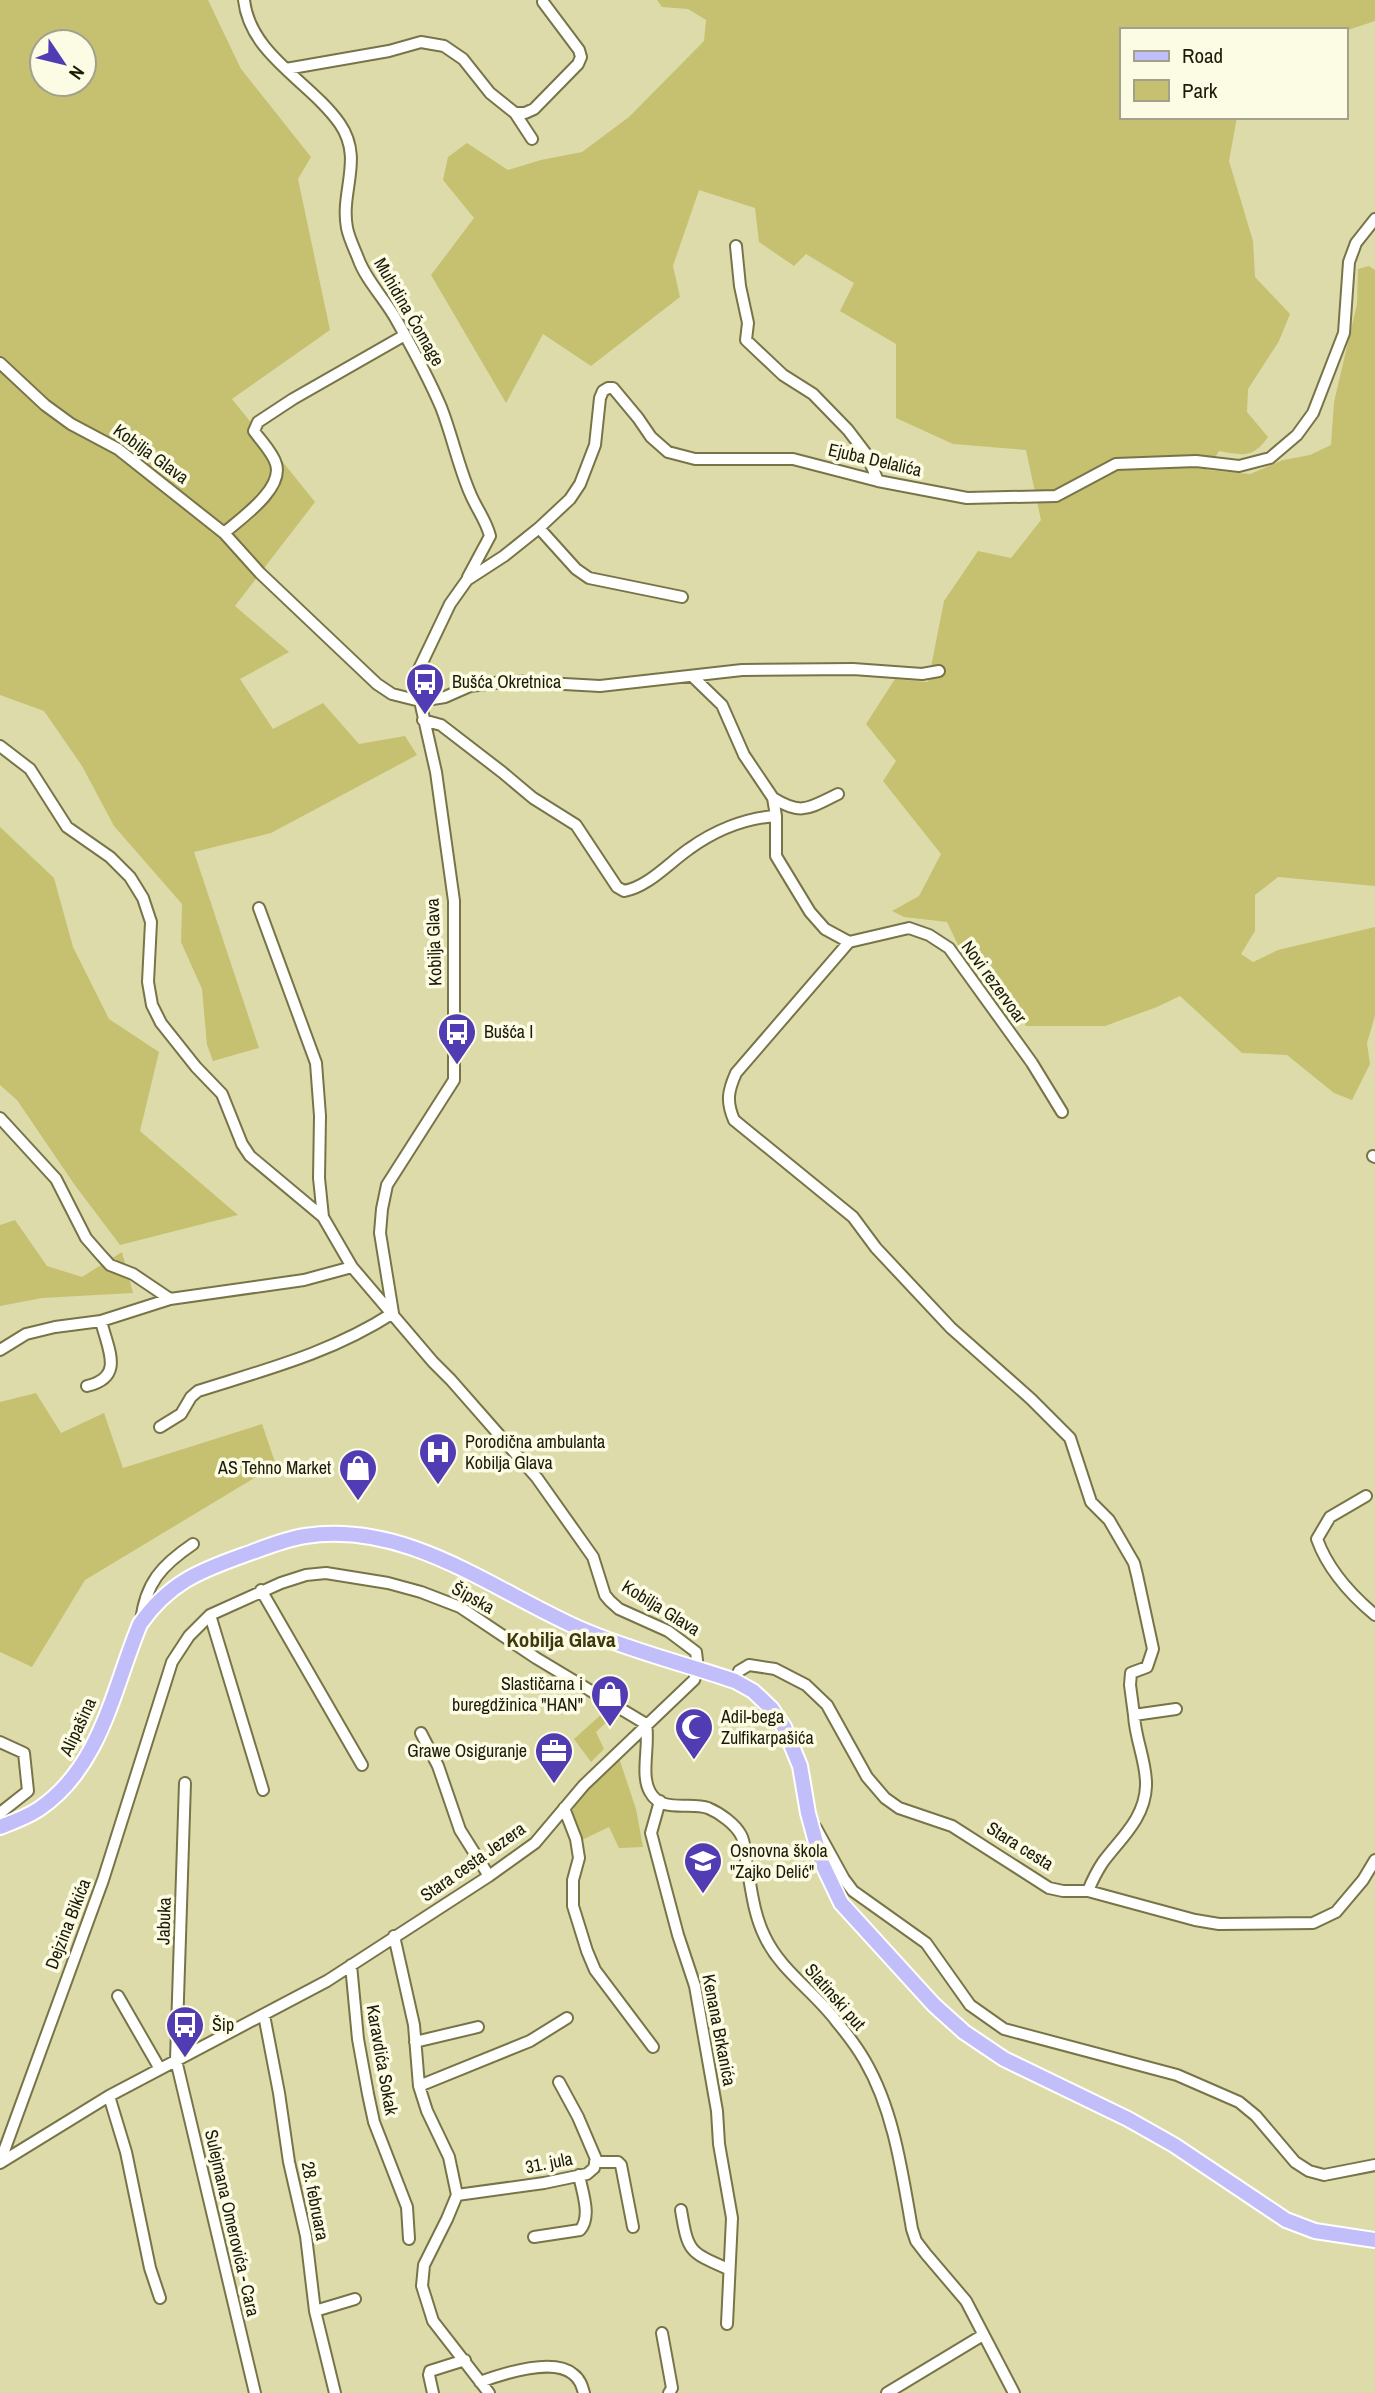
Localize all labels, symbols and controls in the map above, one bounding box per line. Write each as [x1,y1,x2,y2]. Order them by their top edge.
north arrow [28,28,98,98]
legend [1120,28,1347,119]
text: Road [1182,41,1223,70]
text: N [63,61,91,85]
text: Park [1182,76,1218,105]
street label: Muhidina Čomage [368,253,451,371]
street label: Kobilja Glava [108,418,194,490]
street label: Ejuba Delalića [826,437,924,482]
bus stop icon: Bušća Okretnica [404,661,446,716]
place label: Bušća Okretnica [452,669,561,694]
street label: Kobilja Glava [419,898,448,986]
street label: Novi rezervoar [956,935,1033,1028]
bus stop icon: Bušća I [436,1011,478,1066]
place label: Bušća I [484,1019,533,1044]
place label: Porodična ambulanta Kobilja Glava [465,1429,605,1475]
hospital icon: Porodična ambulanta Kobilja Glava [417,1431,459,1486]
shop icon: AS Tehno Market [337,1447,379,1502]
place label: AS Tehno Market [217,1455,331,1480]
street label: Kobilja Glava [617,1574,705,1641]
street label: Šipska [447,1576,499,1619]
district label: Kobilja Glava [506,1625,616,1654]
place label: Slastičarna i buregdžinica "HAN" [452,1671,583,1717]
shop icon: Slastičarna i buregdžinica "HAN" [589,1673,631,1728]
street label: Alipašina [53,1694,102,1761]
place label: Adil-bega Zulfikarpašića [720,1704,814,1750]
mosque icon: Adil-bega Zulfikarpašića [673,1706,715,1761]
office icon: Grawe Osiguranje [533,1730,575,1785]
place label: Grawe Osiguranje [407,1738,527,1763]
street label: Stara cesta [982,1815,1059,1876]
street label: Stara cesta Jezera [415,1816,530,1907]
place label: Osnovna škola "Zajko Delić" [730,1838,828,1884]
school or university icon: Osnovna škola "Zajko Delić" [682,1840,724,1895]
street label: Dejzina Bikića [39,1875,96,1973]
street label: Jabuka [150,1897,177,1945]
street label: Slatinski put [799,1958,871,2036]
street label: Kenana Brkanića [696,1972,743,2088]
street label: Karavdića Sokak [360,2003,405,2118]
bus stop icon: Šip [164,2004,206,2059]
place label: Šip [212,2012,234,2037]
street label: Sulejmana Omerovića - Cara [199,2127,266,2319]
street label: 31. jula [523,2146,575,2179]
street label: 28. februara [296,2159,335,2242]

